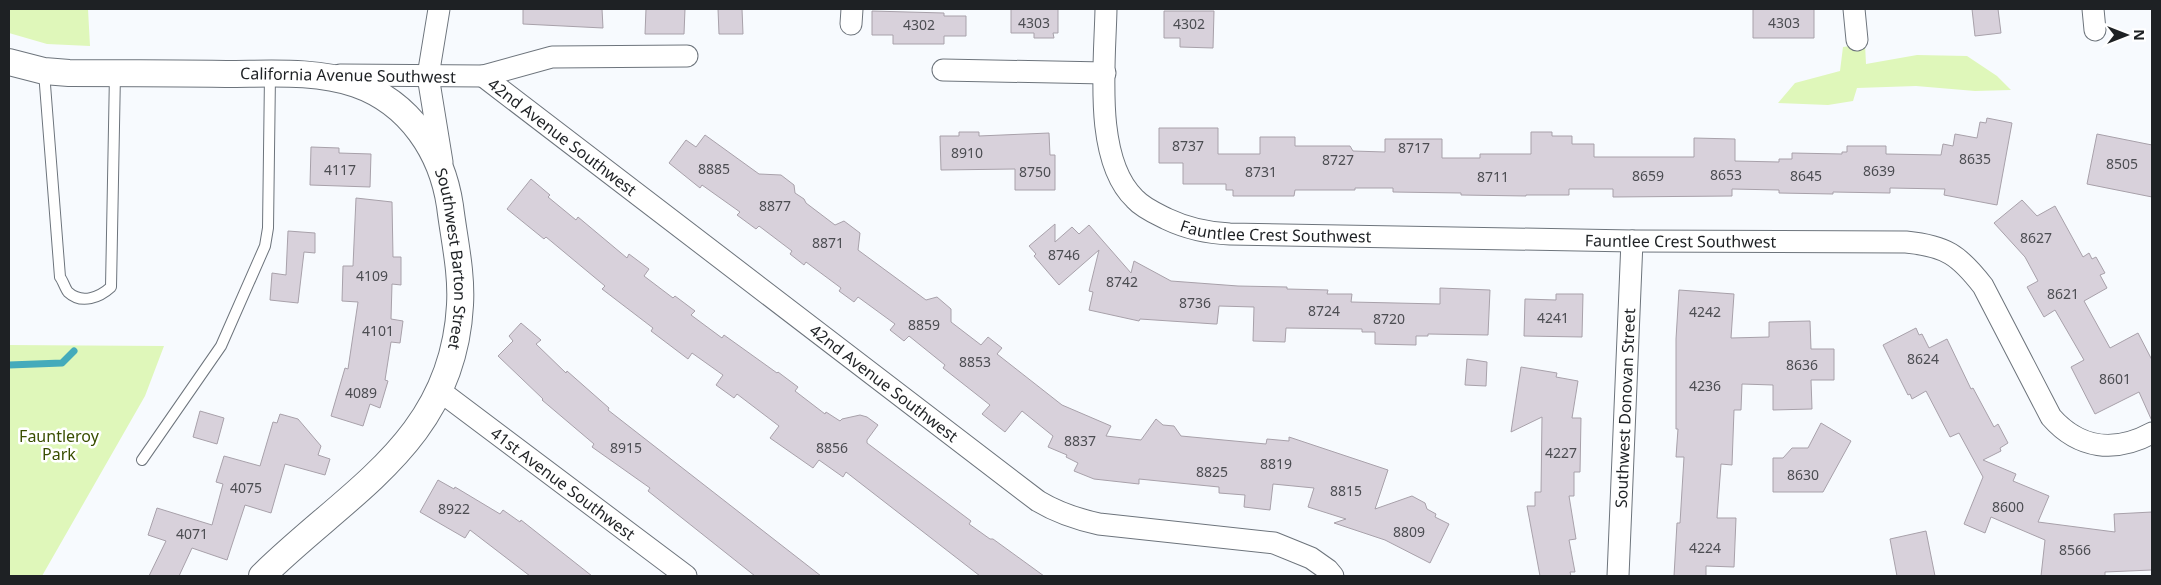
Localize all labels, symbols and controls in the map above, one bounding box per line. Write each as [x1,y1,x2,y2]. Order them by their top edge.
north arrow [2101,10,2151,60]
house number: 4303 [1018,13,1050,32]
house number: 4303 [1768,13,1800,32]
house number: 4302 [1173,14,1205,33]
house number: 4302 [903,15,935,34]
text: N [2130,29,2149,41]
street label: California Avenue Southwest [240,62,456,88]
street label: 42nd Avenue Southwest [484,73,641,201]
house number: 8737 [1172,136,1204,155]
house number: 8717 [1398,138,1430,157]
house number: 8910 [951,143,983,162]
house number: 8635 [1959,149,1991,168]
house number: 8727 [1322,150,1354,169]
house number: 8505 [2106,154,2138,173]
house number: 8885 [698,159,730,178]
house number: 4117 [324,160,356,179]
house number: 8639 [1863,161,1895,180]
house number: 8750 [1019,162,1051,181]
house number: 8731 [1245,162,1277,181]
street label: Southwest Barton Street [430,165,471,352]
house number: 8653 [1710,165,1742,184]
house number: 8659 [1632,166,1664,185]
house number: 8645 [1790,166,1822,185]
house number: 8711 [1477,167,1509,186]
house number: 8877 [759,196,791,215]
street label: Fauntlee Crest Southwest [1177,214,1372,247]
house number: 8627 [2020,228,2052,247]
street label: Fauntlee Crest Southwest [1585,229,1776,253]
house number: 8871 [812,233,844,252]
house number: 8746 [1048,245,1080,264]
house number: 4109 [356,266,388,285]
house number: 8742 [1106,272,1138,291]
house number: 8621 [2047,284,2079,303]
house number: 8736 [1179,293,1211,312]
house number: 8724 [1308,301,1340,320]
house number: 4242 [1689,302,1721,321]
house number: 4241 [1537,308,1569,327]
street label: Southwest Donovan Street [1610,308,1640,508]
house number: 8720 [1373,309,1405,328]
house number: 8859 [908,315,940,334]
street label: 42nd Avenue Southwest [805,319,963,447]
house number: 4101 [362,321,394,340]
house number: 8624 [1907,349,1939,368]
house number: 8853 [959,352,991,371]
house number: 8636 [1786,355,1818,374]
house number: 8601 [2099,369,2131,388]
house number: 4236 [1689,376,1721,395]
house number: 4089 [345,383,377,402]
street label: 41st Avenue Southwest [486,422,640,545]
park label: Fauntleroy Park [19,425,100,465]
house number: 8837 [1064,431,1096,450]
house number: 8915 [610,438,642,457]
house number: 8856 [816,438,848,457]
house number: 4227 [1545,443,1577,462]
house number: 8819 [1260,454,1292,473]
house number: 8825 [1196,462,1228,481]
house number: 8630 [1787,465,1819,484]
house number: 4075 [230,478,262,497]
house number: 8815 [1330,481,1362,500]
house number: 8600 [1992,497,2024,516]
house number: 8922 [438,499,470,518]
house number: 8809 [1393,522,1425,541]
house number: 4071 [176,524,208,543]
house number: 4224 [1689,538,1721,557]
house number: 8566 [2059,540,2091,559]

